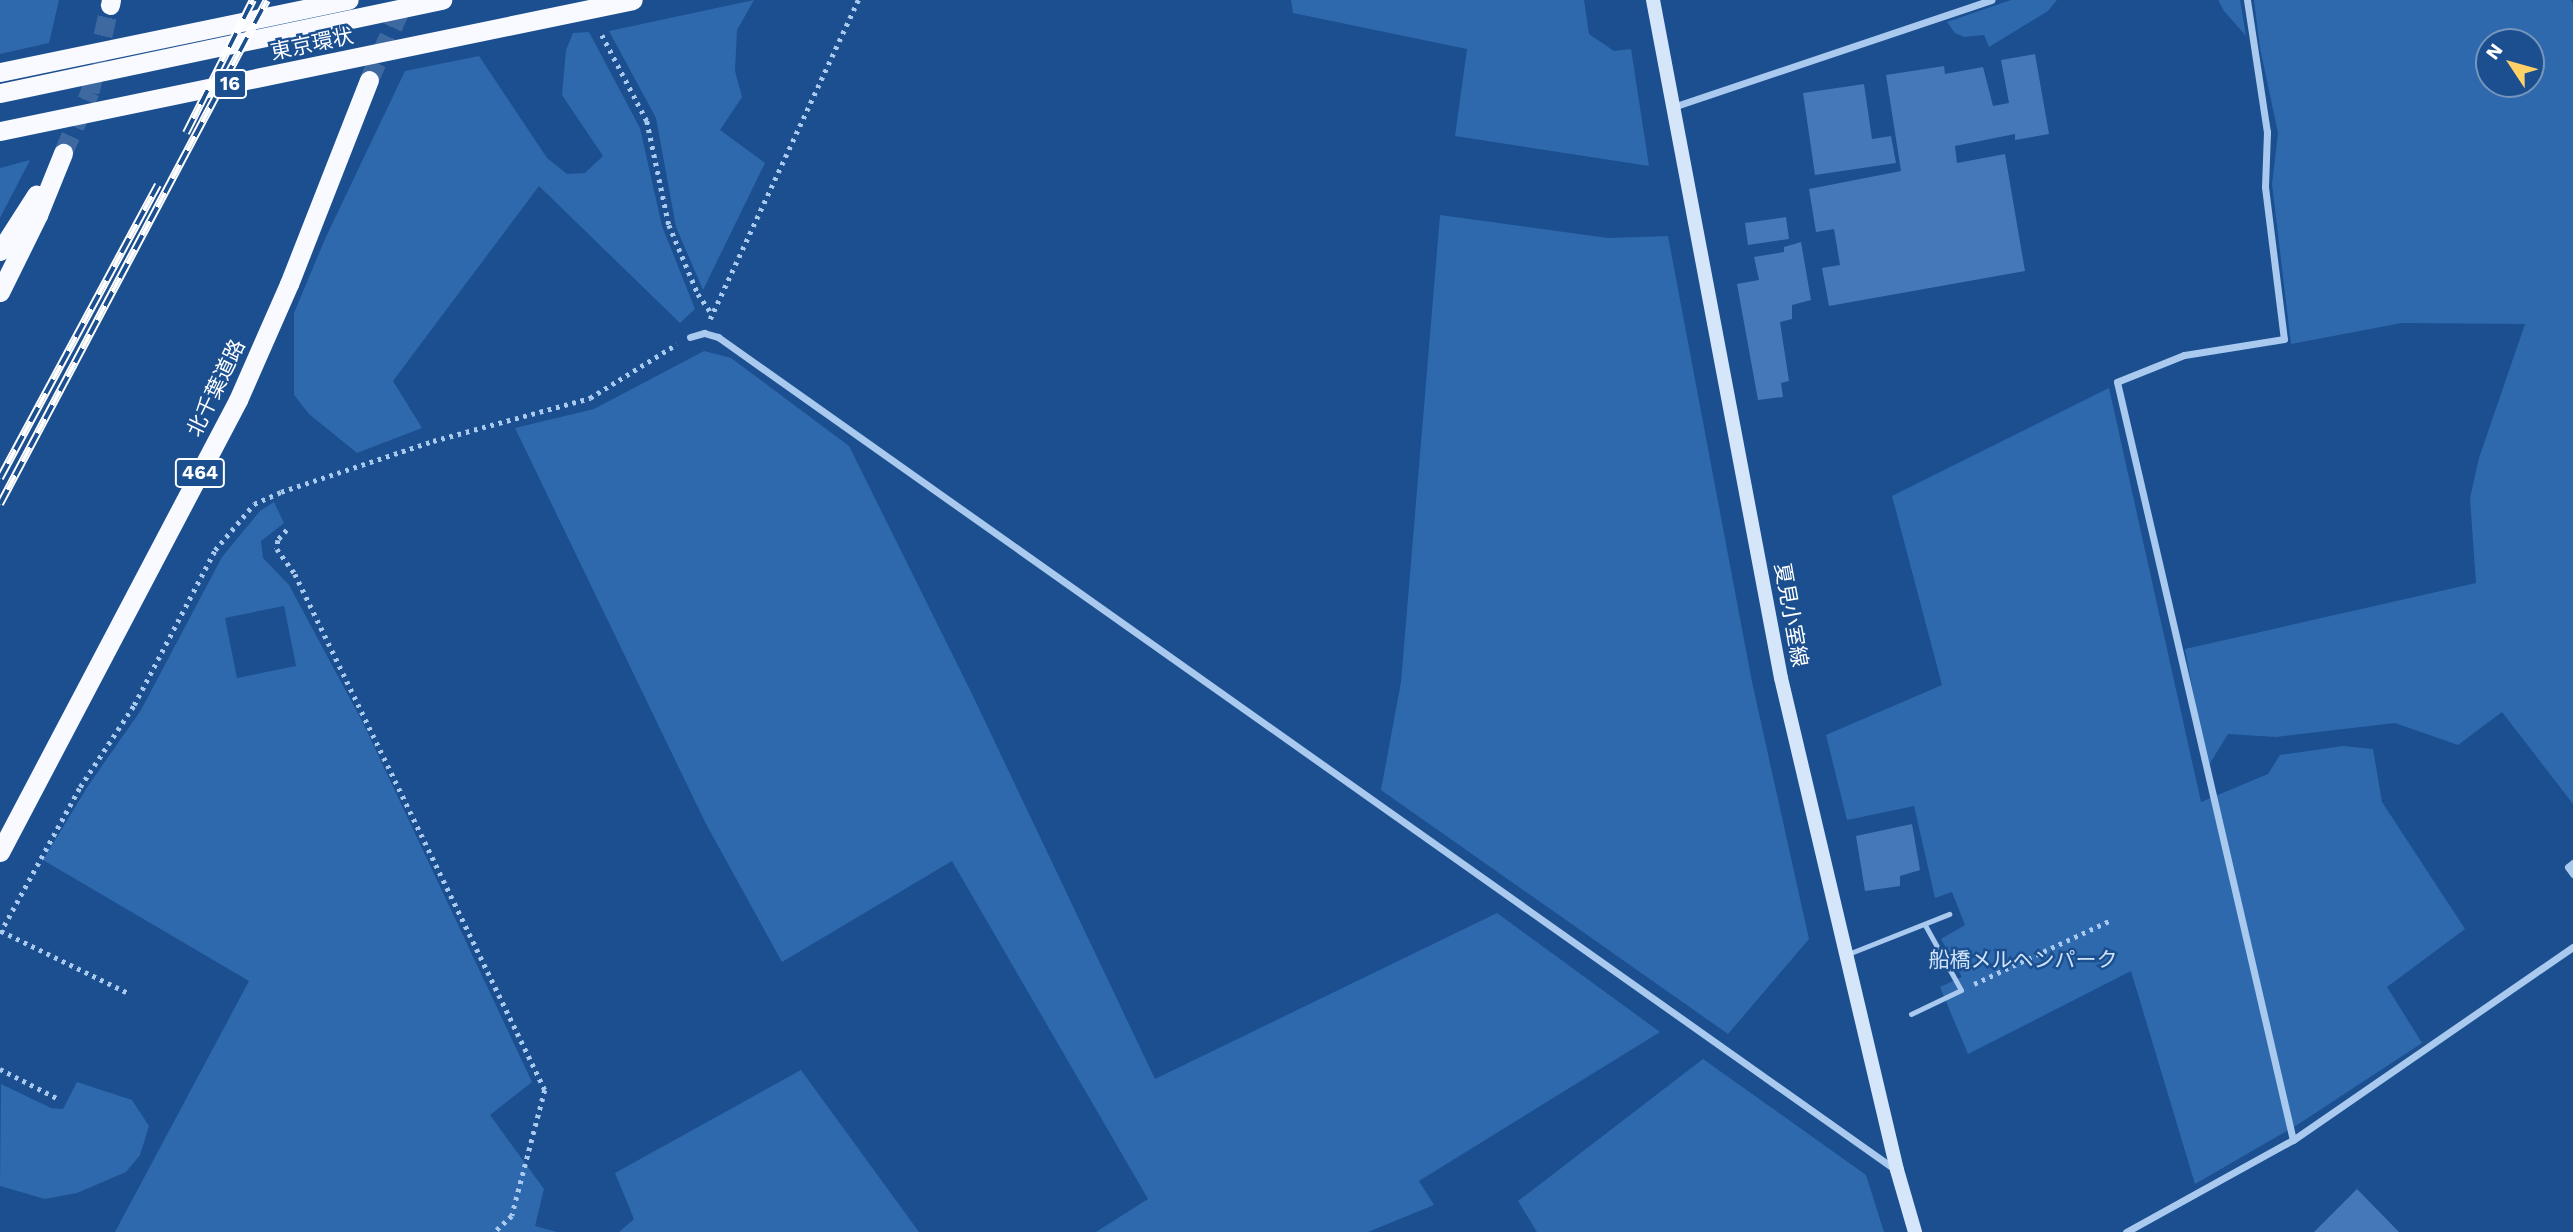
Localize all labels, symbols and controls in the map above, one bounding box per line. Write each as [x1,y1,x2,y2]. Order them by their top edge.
street label: 東京環状 [268,23,356,65]
north arrow [2475,28,2545,98]
text: N [2481,39,2508,64]
road number: 16 [212,68,247,100]
street label: 北千葉道路 [182,335,250,441]
road number: 464 [174,458,226,488]
street label: 夏見小室線 [1769,561,1813,669]
park label: 船橋メルヘンパーク [1929,947,2117,973]

